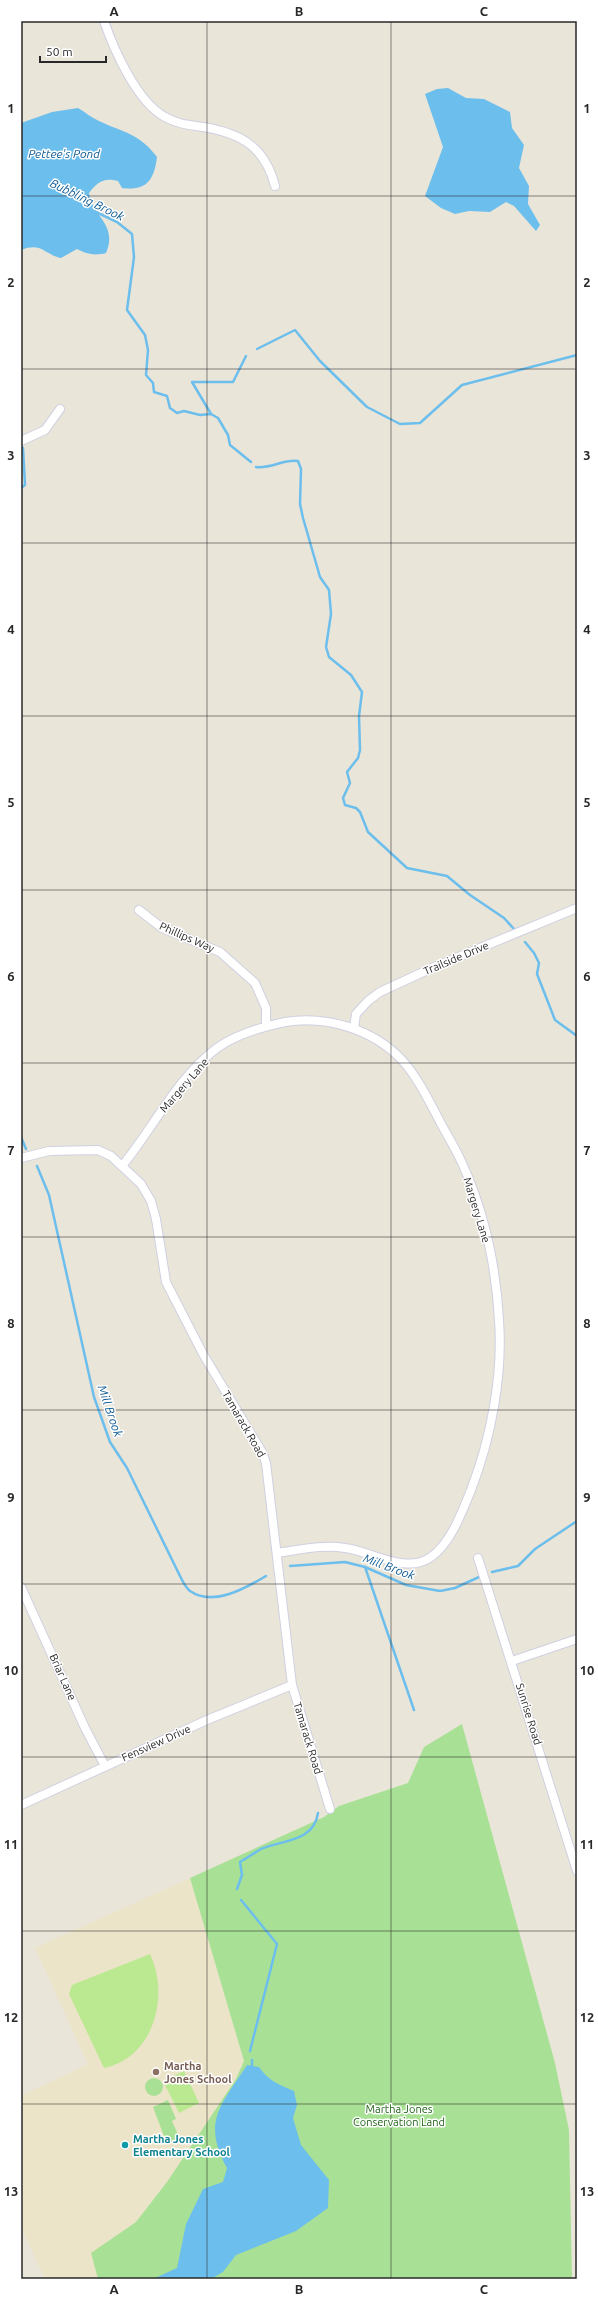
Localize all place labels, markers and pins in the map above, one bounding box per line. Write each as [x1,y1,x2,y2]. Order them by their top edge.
place label: Martha Jones School [164,2060,232,2085]
marker: Martha Jones School [151,2067,161,2077]
place label: Martha Jones Elementary School [133,2133,231,2158]
marker: Martha Jones Elementary School [120,2140,130,2150]

